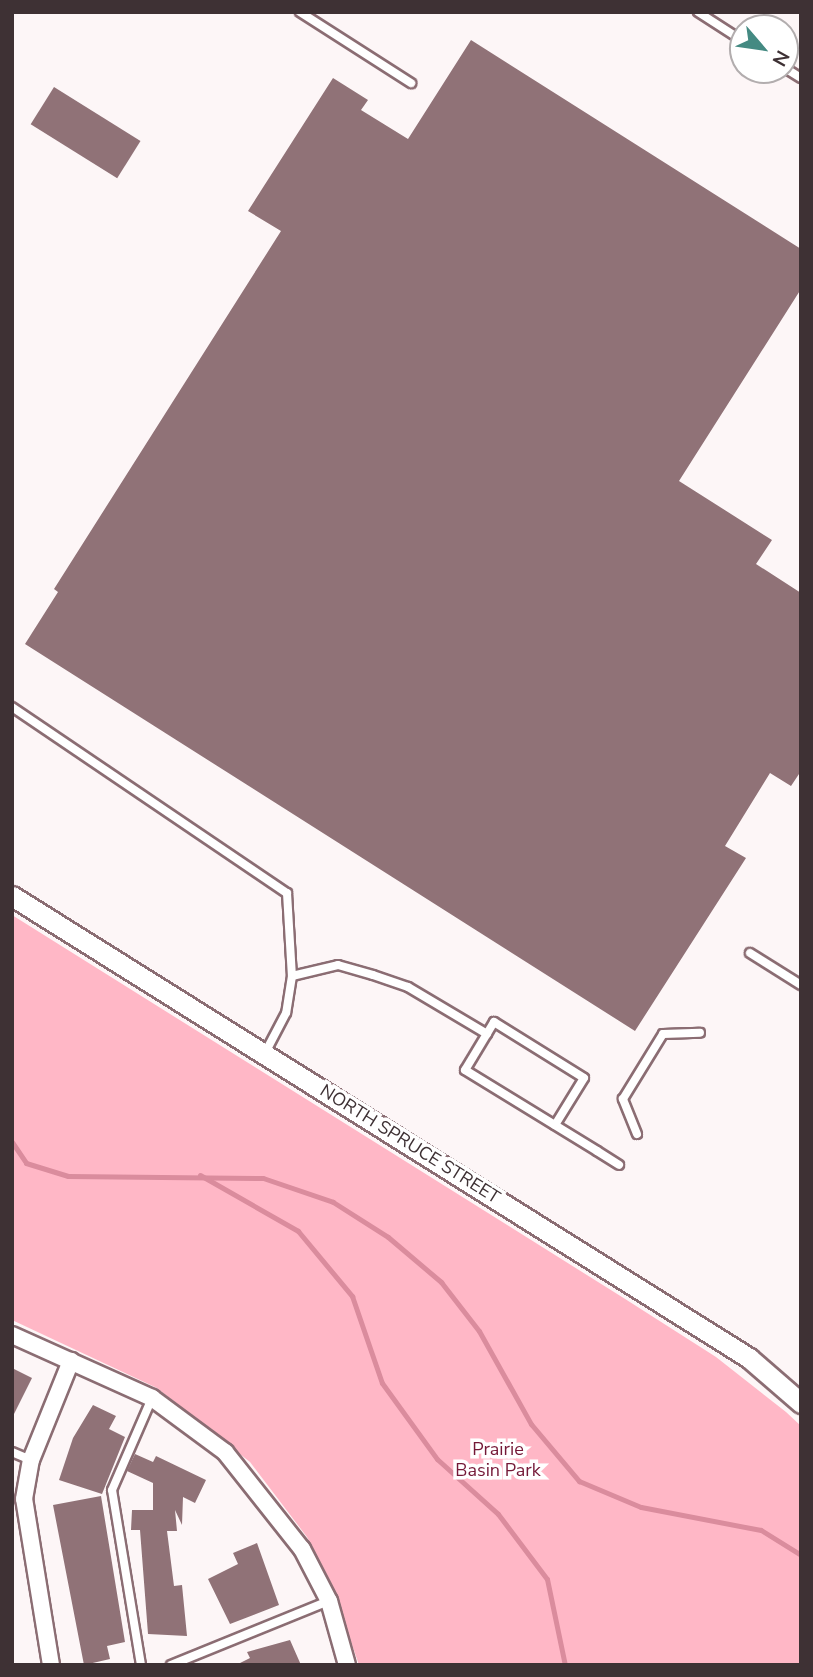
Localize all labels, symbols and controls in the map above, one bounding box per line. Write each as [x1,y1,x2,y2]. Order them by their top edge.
north arrow [729,14,799,84]
text: N [766,46,795,71]
street label: NORTH SPRUCE STREET [316,1080,504,1208]
park label: Prairie Basin Park [455,1439,541,1482]

